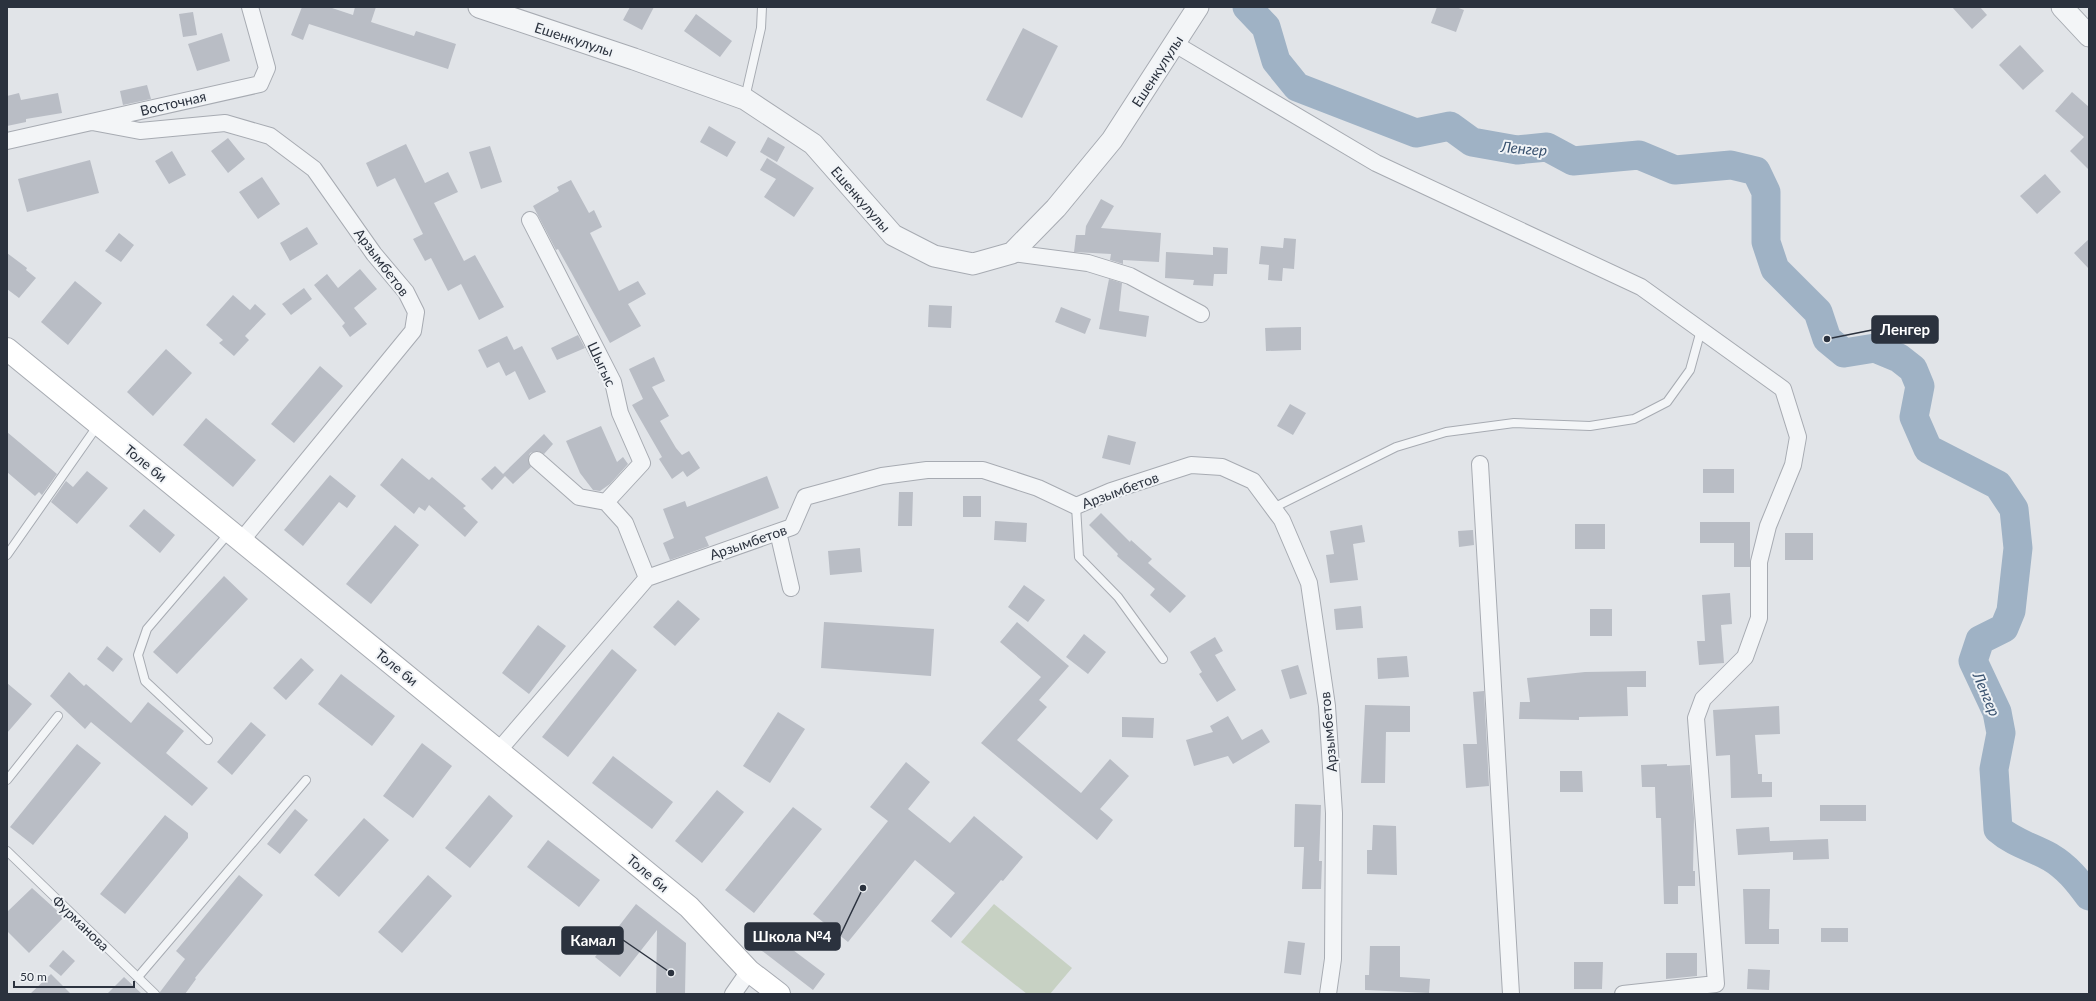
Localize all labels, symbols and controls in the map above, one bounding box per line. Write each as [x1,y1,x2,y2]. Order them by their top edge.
street label: Ешенкулулы [533,18,615,60]
street label: Ешенкулулы [1128,32,1186,110]
street label: Восточная [138,87,208,119]
water label: Ленгер [1499,137,1548,159]
street label: Ешенкулулы [828,163,894,235]
street label: Арзымбетов [351,225,413,299]
callout: Ленгер [1872,316,1938,343]
text: Ленгер [1879,320,1930,338]
street label: Шыгыс [584,339,620,389]
street label: Толе би [121,441,171,485]
street label: Арзымбетов [1079,468,1161,512]
street label: Арзымбетов [707,521,789,563]
street label: Толе би [372,645,422,689]
water label: Ленгер [1969,668,2004,719]
street label: Арзымбетов [1316,691,1340,773]
street label: Толе би [623,851,673,895]
street label: Фурманова [49,892,113,954]
callout: Школа №4 [745,923,840,950]
callout: Камал [562,927,623,954]
text: Школа №4 [752,927,832,945]
text: Камал [570,931,616,949]
scale bar [14,963,134,989]
text: 50 m [20,969,47,984]

